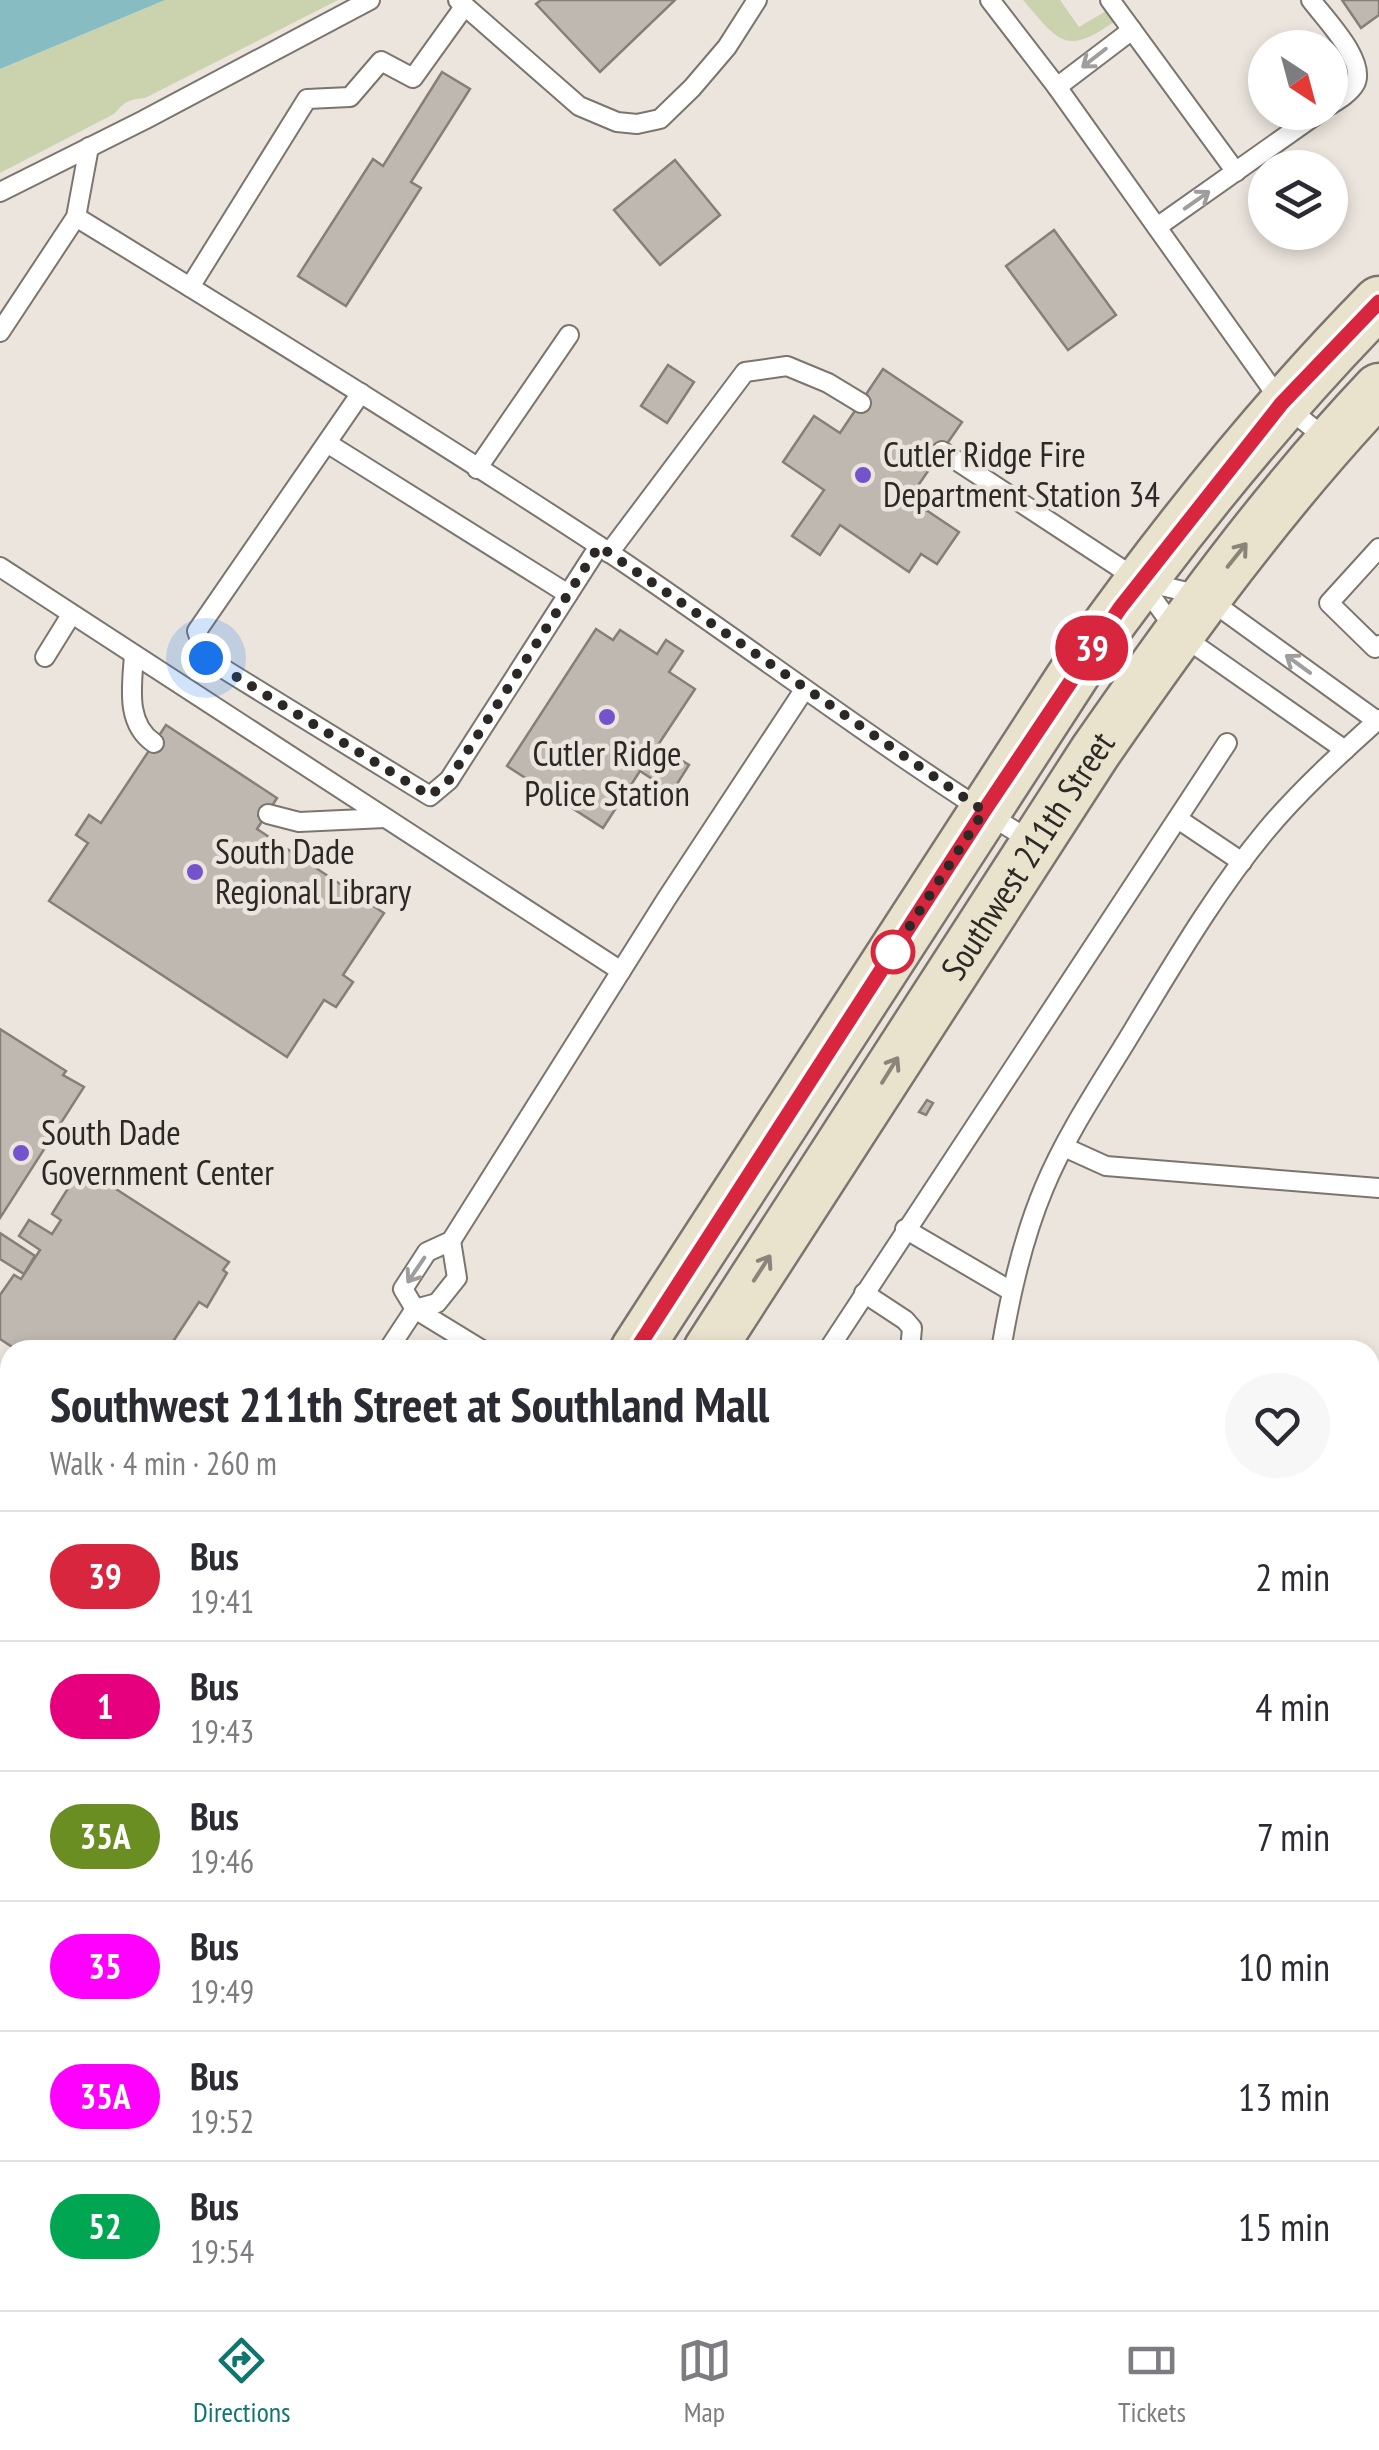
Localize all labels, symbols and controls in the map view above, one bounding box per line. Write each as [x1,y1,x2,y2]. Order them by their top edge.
north arrow [1248,30,1348,130]
map controls [1248,30,1348,250]
one-way arrow [1081,48,1108,69]
button: layers [1248,150,1348,250]
one-way arrow [1182,189,1210,210]
place label: Cutler Ridge Fire Department Station 34 [883,431,1160,517]
marker: Cutler Ridge Fire Department Station 34 [852,464,874,486]
one-way arrow [1226,542,1247,569]
line badge: 39 [1047,616,1137,680]
text: 39 [1075,625,1109,671]
your location [181,633,231,683]
one-way arrow [1285,654,1312,675]
marker: Cutler Ridge Police Station [596,706,618,728]
street label: Southwest 211th Street [930,722,1124,988]
place label: Cutler Ridge Police Station [524,730,690,816]
place label: South Dade Regional Library [215,828,412,914]
marker: South Dade Regional Library [184,861,206,883]
unlabelled marker [872,931,914,973]
one-way arrow [880,1056,900,1084]
place label: South Dade Government Center [41,1109,274,1195]
marker: South Dade Government Center [10,1142,32,1164]
one-way arrow [406,1255,427,1283]
one-way arrow [751,1255,772,1283]
text: Southwest 211th Street at Southland Mall [50,1373,769,1435]
button: heart [1225,1373,1330,1478]
text: Walk · 4 min · 260 m [50,1442,277,1484]
text: Bus [190,1531,239,1580]
text: 2 min [1255,1552,1330,1601]
text: 39 [88,1553,122,1599]
text: 19:41 [190,1580,254,1622]
text: Bus [190,1661,239,1710]
text: 4 min [1255,1682,1330,1731]
text: 1 [97,1683,113,1729]
text: 19:43 [190,1710,254,1752]
text: Bus [190,1791,239,1840]
text: 7 min [1257,1812,1330,1861]
text: 35A [80,1813,131,1859]
text: 19:46 [190,1840,254,1882]
text: Bus [190,1921,239,1970]
text: 10 min [1238,1942,1330,1991]
text: 35 [88,1943,122,1989]
text: 19:49 [190,1970,254,2012]
text: Bus [190,2051,239,2100]
text: 13 min [1238,2072,1330,2121]
text: 35A [80,2073,131,2119]
text: 19:52 [190,2100,254,2142]
text: Bus [190,2181,239,2230]
text: 15 min [1238,2202,1330,2251]
text: 52 [88,2203,122,2249]
text: 19:54 [190,2230,254,2272]
tab: Directions [193,2333,291,2430]
tab: Map [677,2333,732,2430]
tab: Tickets [1118,2333,1186,2430]

